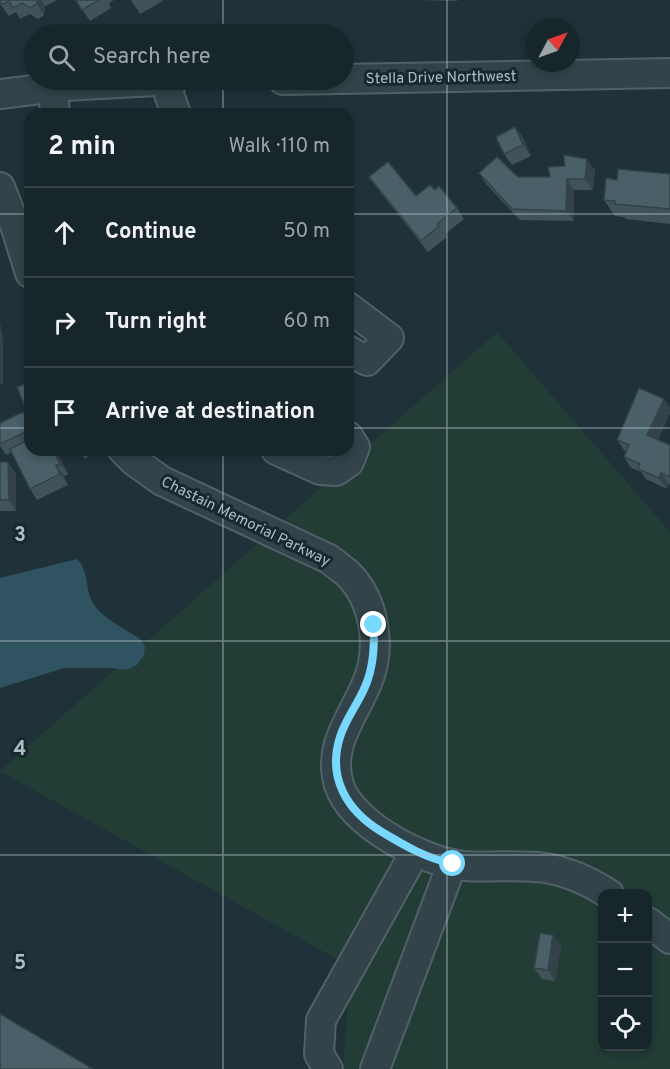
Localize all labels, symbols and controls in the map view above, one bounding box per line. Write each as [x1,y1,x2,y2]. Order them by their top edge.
north arrow [526,18,580,72]
search box [24,24,354,90]
icon: search [45,41,78,74]
text: Search here [93,44,211,71]
street label: Stella Drive Northwest [366,68,516,89]
text: 2 min [48,131,116,164]
text: Walk · 110 m [229,134,330,160]
icon: ahead [48,216,81,249]
text: Continue [105,219,196,246]
text: 50 m [283,219,330,245]
icon: right [48,306,81,339]
text: Turn right [105,309,207,336]
text: 60 m [284,309,330,335]
icon: arrive [48,396,81,429]
text: Arrive at destination [105,399,315,426]
street label: Chastain Memorial Parkway [158,473,333,572]
text: 3 [14,523,26,549]
route end [360,611,386,637]
text: 4 [14,737,26,763]
route start [439,850,465,876]
map controls [598,889,652,1051]
button: + [598,889,652,943]
button: − [598,943,652,997]
text: 5 [14,951,26,977]
button: locate [598,997,652,1051]

